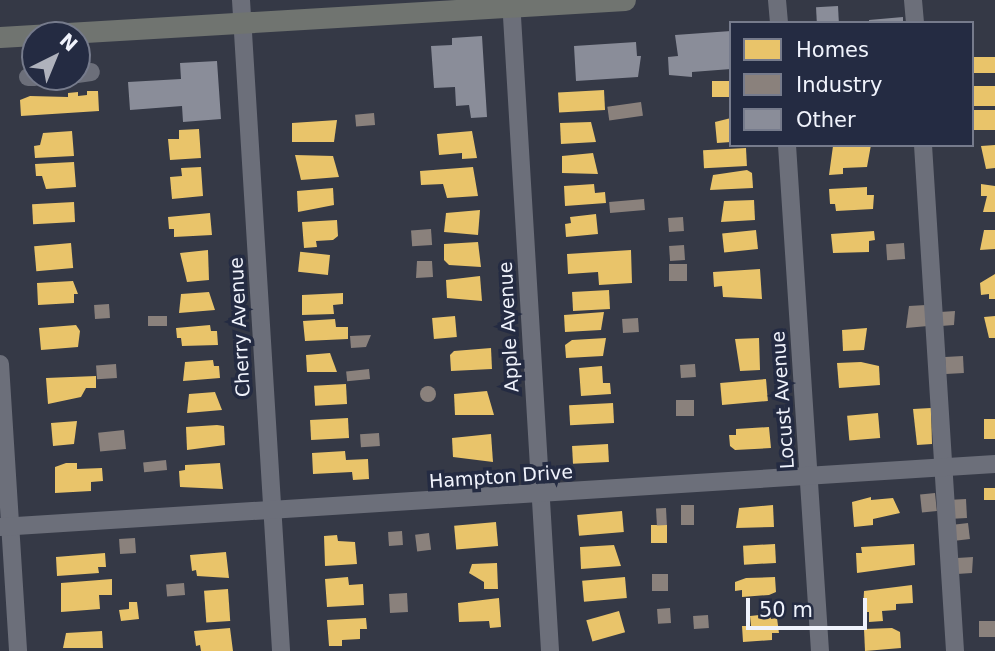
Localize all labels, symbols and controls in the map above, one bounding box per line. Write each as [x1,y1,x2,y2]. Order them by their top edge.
north arrow [21,21,91,91]
legend [729,21,974,147]
text: N [56,29,82,56]
text: Homes [796,38,869,62]
text: Industry [796,73,882,97]
text: Other [796,108,856,132]
street label: Cherry Avenue [225,256,255,398]
street label: Apple Avenue [494,261,524,393]
street label: Locust Avenue [767,330,799,470]
street label: Hampton Drive [428,461,574,493]
scale bar [750,584,871,628]
text: 50 m [759,598,813,622]

